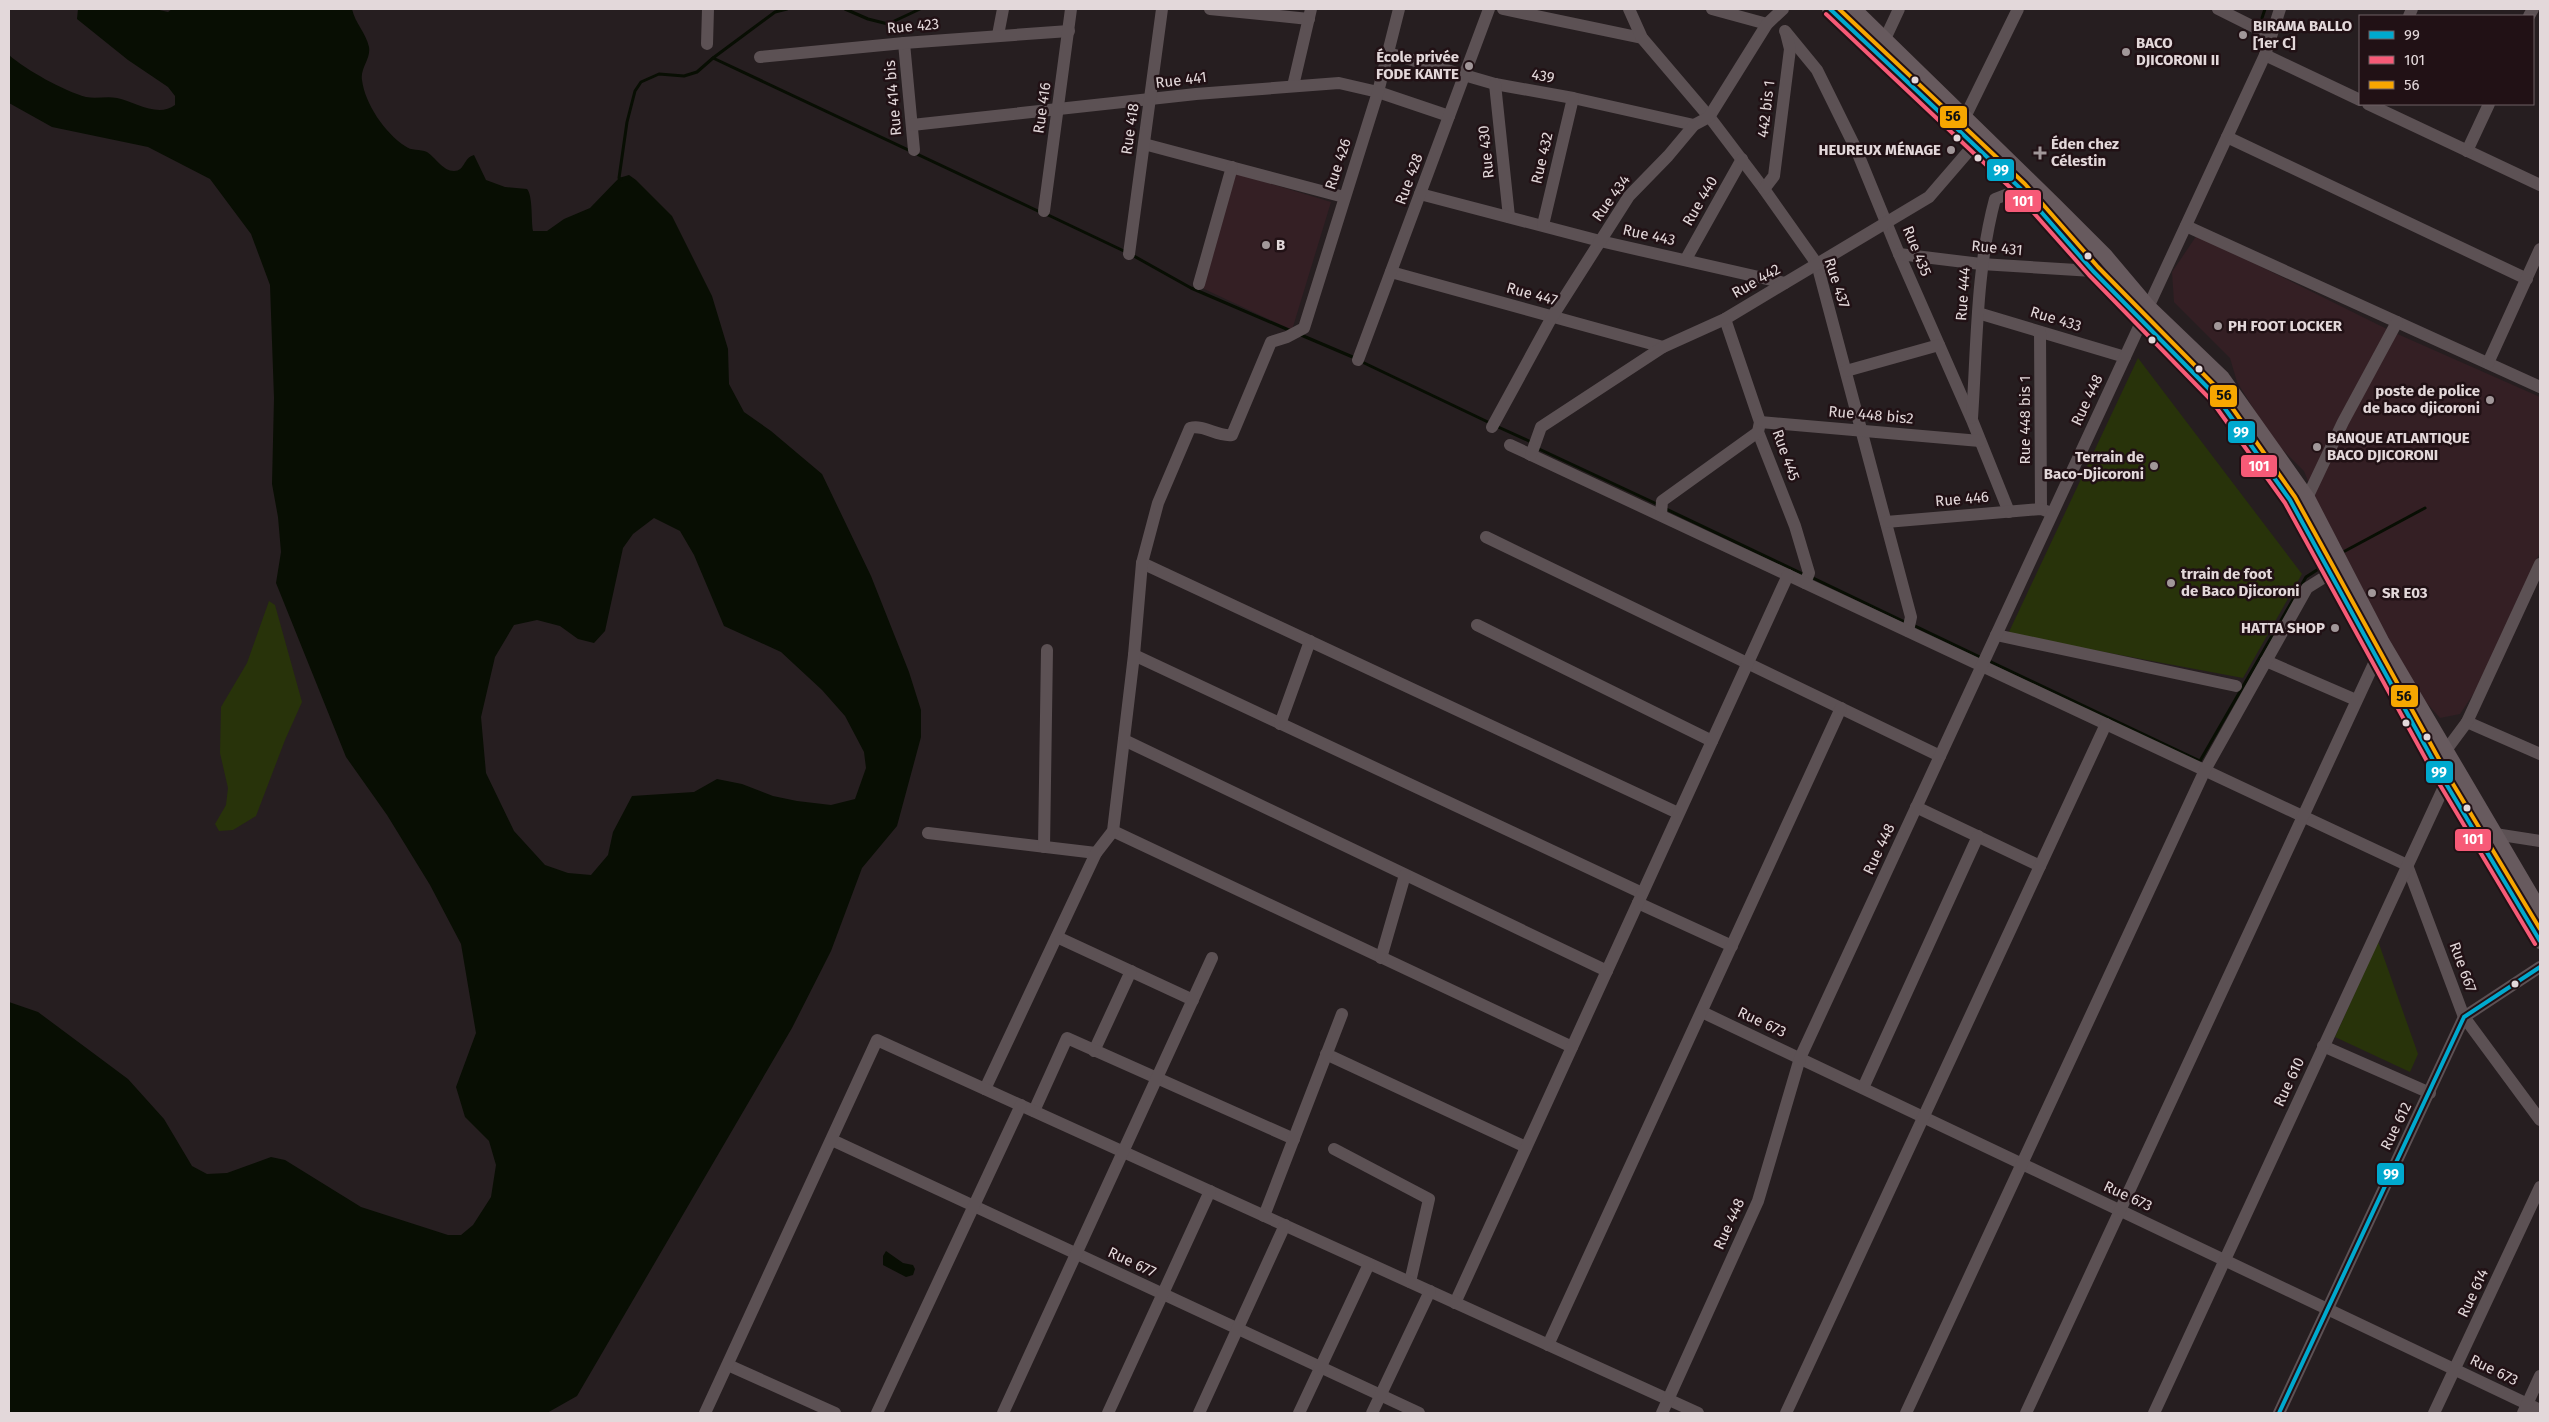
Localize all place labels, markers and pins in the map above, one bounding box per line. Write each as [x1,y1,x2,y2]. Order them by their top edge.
place label: BIRAMA BALLO [1er C] [2253,17,2352,52]
marker: BIRAMA BALLO [1er C] [2237,29,2249,41]
place label: BACO DJICORONI II [2136,34,2219,69]
marker: BACO DJICORONI II [2120,46,2132,58]
place label: École privée FODE KANTE [1376,48,1459,83]
marker: École privée FODE KANTE [1463,60,1475,72]
unlabelled marker [1910,75,1920,85]
unlabelled marker [1952,133,1962,143]
place label: Éden chez Célestin [2051,135,2119,170]
place label: HEUREUX MÉNAGE [1818,141,1941,159]
marker: HEUREUX MÉNAGE [1945,144,1957,156]
marker: Éden chez Célestin [2033,146,2047,160]
unlabelled marker [1973,153,1983,163]
place label: B [1276,236,1285,254]
marker: B [1260,239,1272,251]
unlabelled marker [2083,251,2093,261]
place label: PH FOOT LOCKER [2228,317,2343,335]
marker: PH FOOT LOCKER [2212,320,2224,332]
unlabelled marker [2147,335,2157,345]
unlabelled marker [2194,364,2204,374]
place label: poste de police de baco djicoroni [2363,382,2480,417]
marker: poste de police de baco djicoroni [2484,394,2496,406]
place label: BANQUE ATLANTIQUE BACO DJICORONI [2327,429,2470,464]
marker: BANQUE ATLANTIQUE BACO DJICORONI [2311,441,2323,453]
place label: Terrain de Baco-Djicoroni [2044,448,2144,483]
marker: Terrain de Baco-Djicoroni [2148,460,2160,472]
place label: trrain de foot de Baco Djicoroni [2181,565,2300,600]
marker: trrain de foot de Baco Djicoroni [2165,577,2177,589]
place label: SR E03 [2382,584,2428,602]
marker: SR E03 [2366,587,2378,599]
place label: HATTA SHOP [2241,619,2325,637]
marker: HATTA SHOP [2329,622,2341,634]
unlabelled marker [2401,718,2411,728]
unlabelled marker [2422,732,2432,742]
unlabelled marker [2462,803,2472,813]
unlabelled marker [2510,979,2520,989]

